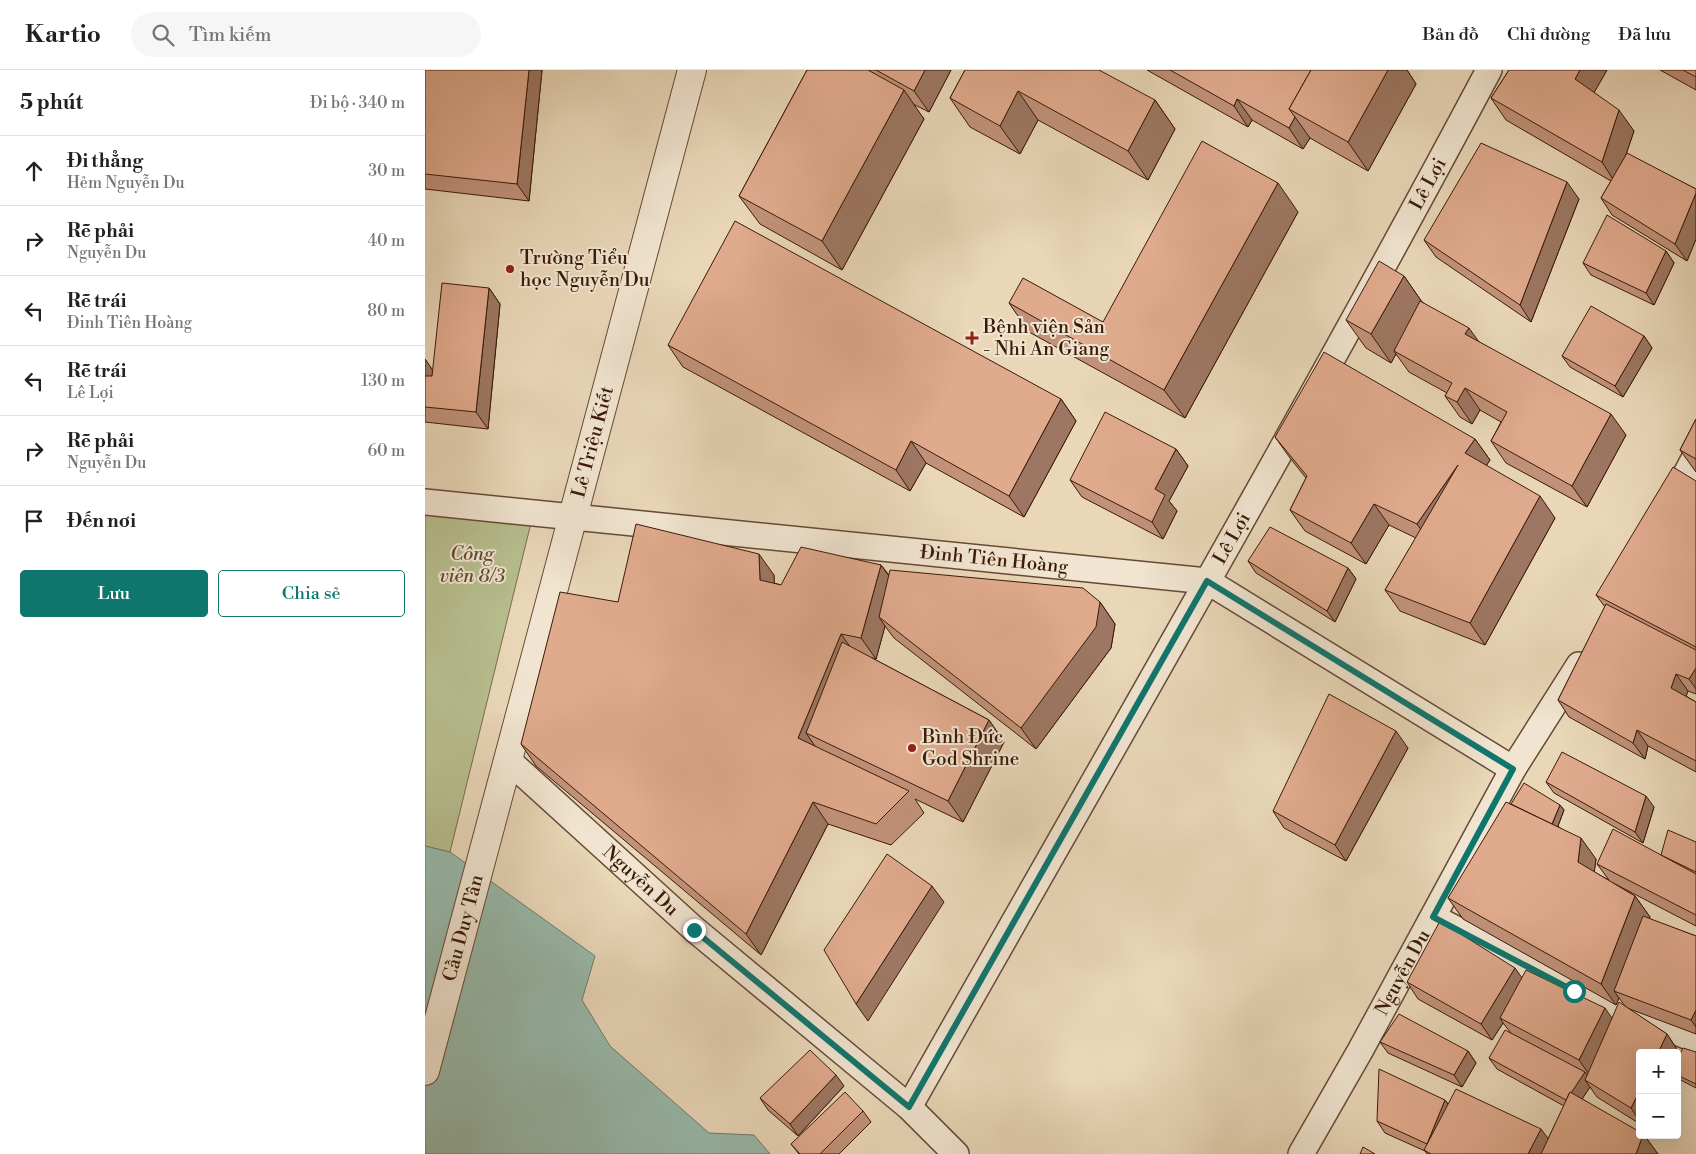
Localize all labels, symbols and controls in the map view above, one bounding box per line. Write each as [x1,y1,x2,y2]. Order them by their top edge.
search box [131,12,481,57]
text: Kartio [25,20,101,50]
icon: search [149,21,177,49]
text: Tìm kiếm [189,23,271,47]
text: Bản đồ [1422,23,1479,46]
text: Chỉ đường [1507,23,1590,46]
text: Đã lưu [1618,23,1671,46]
text: 5 phút [20,90,83,116]
text: Đi bộ · 340 m [310,93,405,113]
text: Đi thẳng [67,149,143,173]
street label: Lê Lợi [1404,154,1452,214]
icon: ahead [20,157,48,185]
text: 30 m [368,161,405,181]
text: Hẻm Nguyễn Du [67,173,185,193]
text: Rẽ phải [67,219,134,243]
icon: right [20,227,48,255]
text: 40 m [368,231,405,251]
text: Nguyễn Du [67,243,146,263]
place label: Trường Tiểu học Nguyễn Du [520,246,650,292]
marker: Trường Tiểu học Nguyễn Du [504,263,516,275]
text: Rẽ trái [67,289,127,313]
icon: left [20,297,48,325]
text: 80 m [367,301,405,321]
text: Đinh Tiên Hoàng [67,313,192,333]
place label: Bệnh viện Sản - Nhi An Giang [982,315,1110,361]
marker: Bệnh viện Sản - Nhi An Giang [965,331,979,345]
text: Rẽ trái [67,359,127,383]
icon: left [20,367,48,395]
text: 130 m [361,371,405,391]
text: Lê Lợi [67,383,114,403]
street label: Lê Triệu Kiết [566,383,619,500]
text: Rẽ phải [67,429,134,453]
icon: right [20,437,48,465]
text: 60 m [367,441,405,461]
text: Nguyễn Du [67,453,146,473]
icon: arrive [20,507,48,535]
street label: Lê Lợi [1208,508,1256,568]
text: Đến nơi [67,509,136,533]
street label: Đinh Tiên Hoàng [919,540,1069,579]
park label: Công viên 8/3 [439,542,505,588]
button: Lưu [20,570,208,617]
button: Chia sẻ [218,570,405,617]
place label: Bình Đức God Shrine [921,725,1019,771]
marker: Bình Đức God Shrine [906,742,918,754]
street label: Nguyễn Du [598,840,684,921]
street label: Cầu Duy Tân [437,872,489,984]
route end [683,919,706,942]
street label: Nguyễn Du [1370,925,1436,1020]
route start [1563,980,1586,1003]
map controls [1636,1049,1681,1139]
button: + [1636,1049,1681,1094]
button: − [1636,1094,1681,1139]

